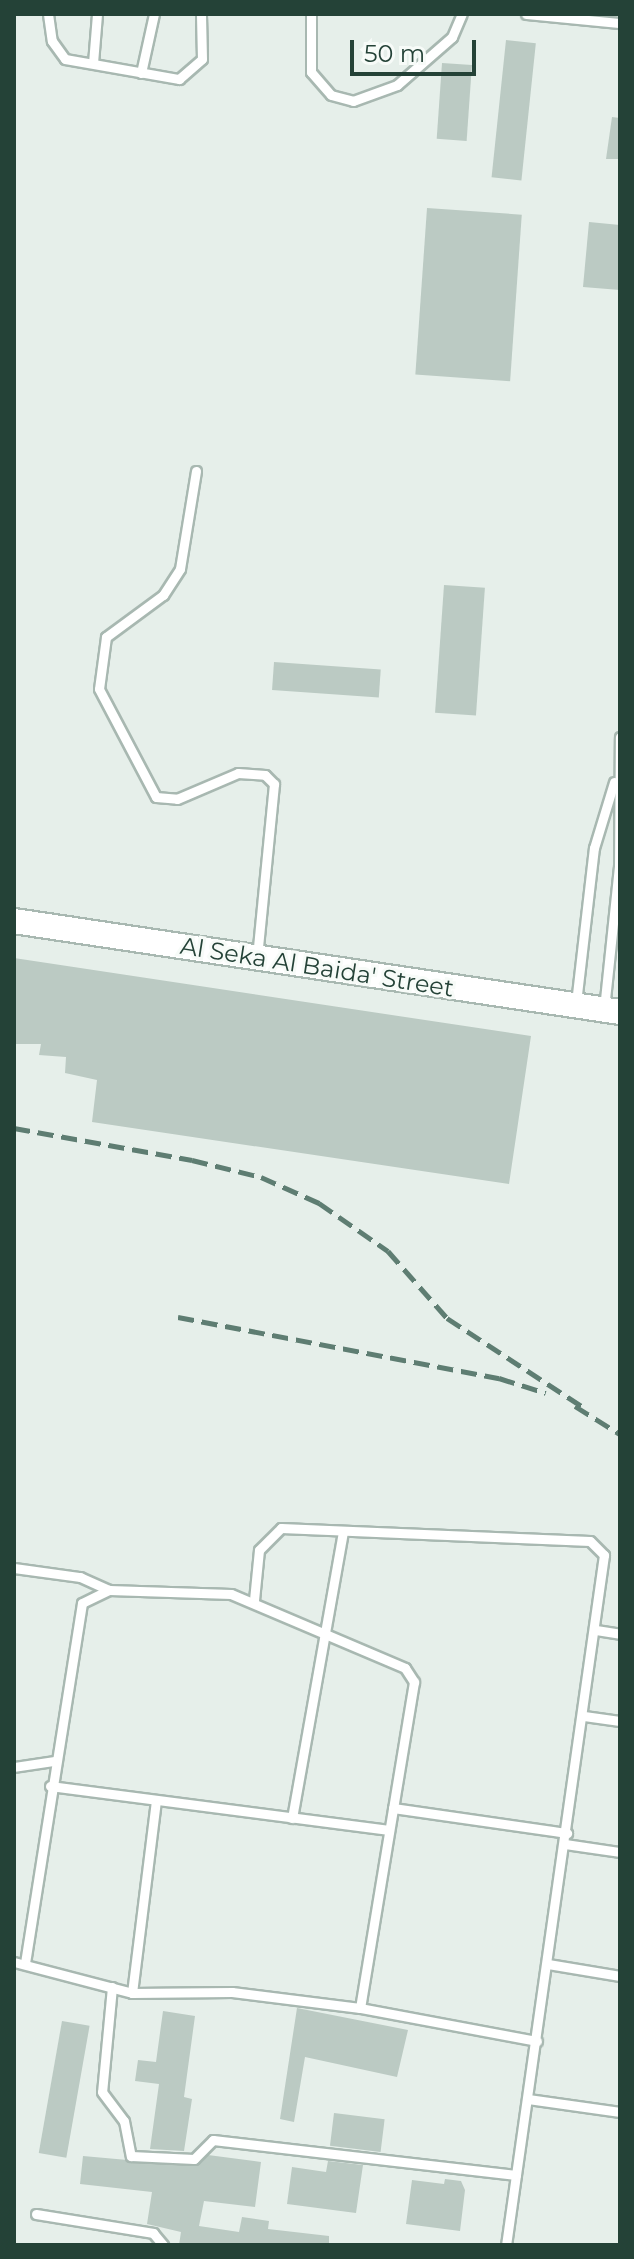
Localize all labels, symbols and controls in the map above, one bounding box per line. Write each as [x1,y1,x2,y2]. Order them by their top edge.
scale bar [354,24,480,74]
text: 50 m [364,39,425,68]
street label: Al Seka Al Baida' Street [178,931,456,1003]

